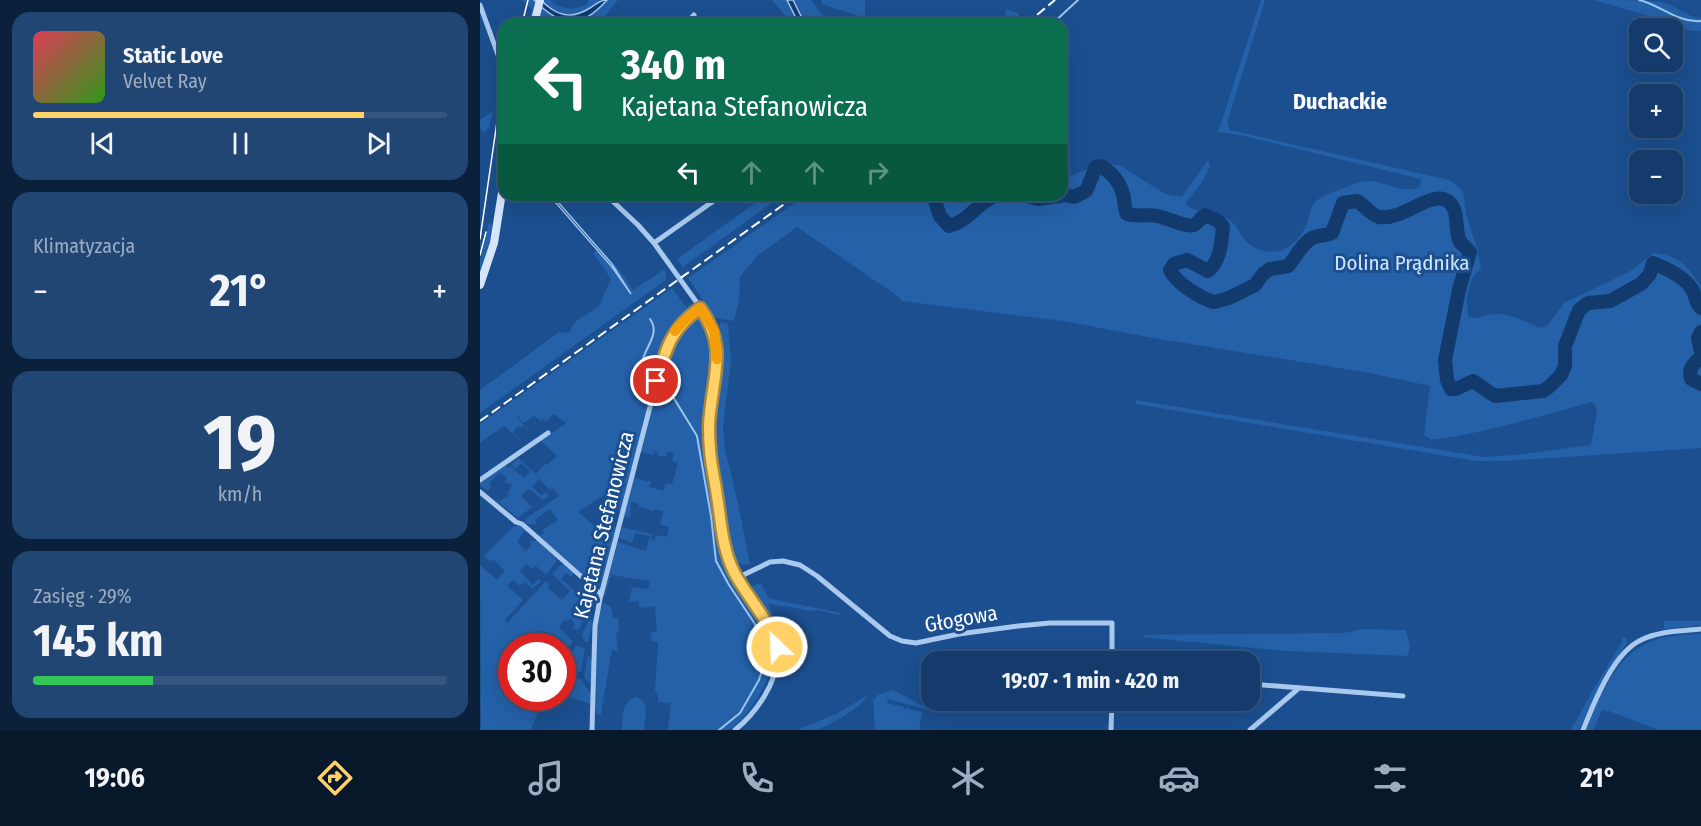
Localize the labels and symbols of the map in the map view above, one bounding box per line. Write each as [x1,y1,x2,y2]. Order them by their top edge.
district label: Duchackie [1293,88,1387,115]
park label: Dolina Prądnika [1334,250,1470,276]
pin [630,355,681,406]
street label: Kajetana Stefanowicza [568,429,640,621]
street label: Głogowa [923,600,999,638]
position arrow [745,615,809,679]
speed limit sign: 30 [498,633,576,711]

